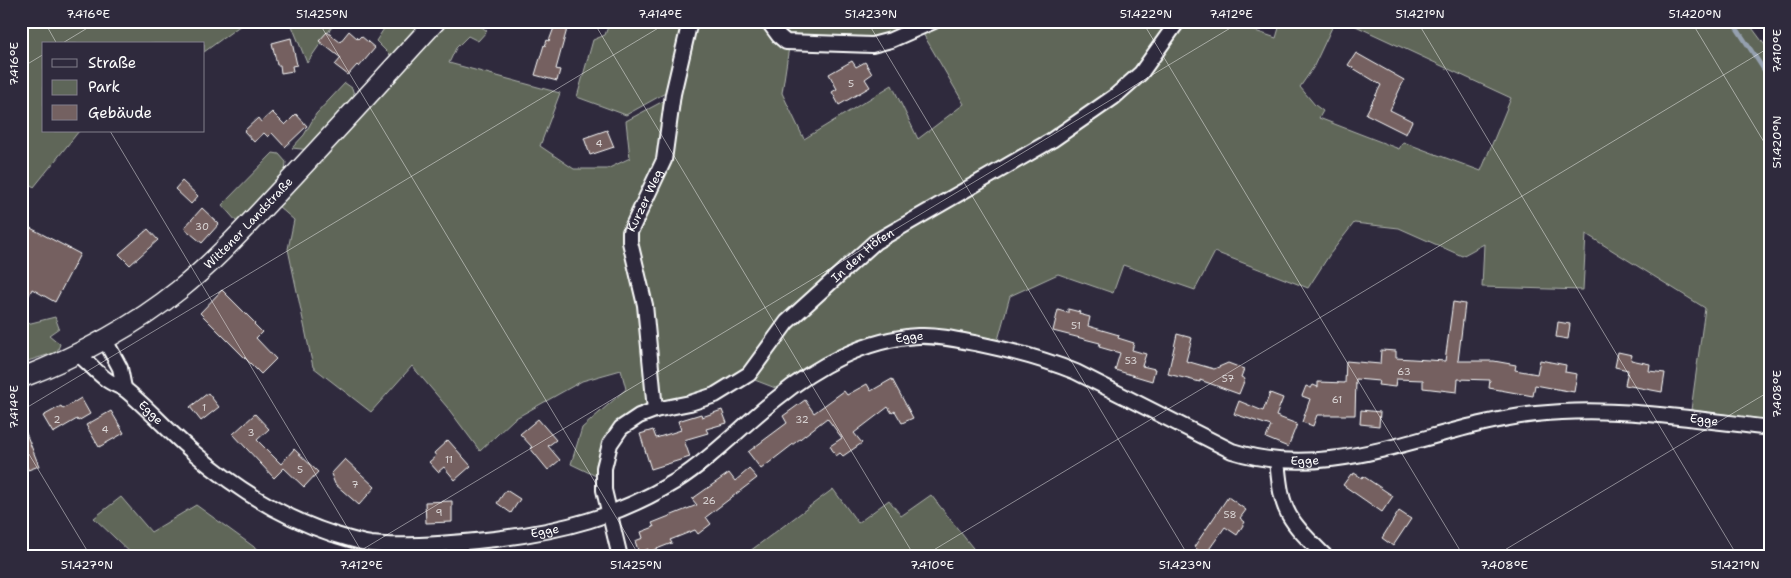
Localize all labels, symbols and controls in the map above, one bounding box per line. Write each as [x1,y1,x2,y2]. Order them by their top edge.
text: 7.416°E [66,6,110,22]
text: 51.425°N [296,6,348,22]
text: 7.414°E [638,6,682,22]
text: 51.423°N [845,6,897,22]
text: 51.422°N [1120,6,1172,22]
text: 7.412°E [1209,6,1253,22]
text: 51.421°N [1395,6,1445,22]
text: 51.420°N [1669,6,1721,22]
text: 7.410°E [1769,29,1785,73]
text: 7.416°E [6,42,22,86]
legend [42,42,205,132]
text: Straße [88,53,136,73]
text: Park [88,77,120,97]
house number: 5 [848,77,854,90]
text: Gebäude [88,103,152,123]
text: 51.420°N [1769,116,1785,168]
house number: 4 [596,137,603,150]
street label: Kurzer Weg [623,167,666,235]
street label: Wittener Landstraße [201,174,297,273]
house number: 30 [195,220,209,233]
street label: In den Höfen [828,225,897,286]
house number: 51 [1071,319,1081,332]
street label: Egge [894,328,924,347]
house number: 53 [1125,354,1137,367]
house number: 63 [1397,365,1411,378]
text: 7.408°E [1769,370,1785,418]
house number: 57 [1222,372,1234,385]
text: 7.414°E [6,385,22,429]
house number: 61 [1332,393,1342,406]
street label: Egge [135,397,167,428]
house number: 1 [202,401,206,414]
street label: Egge [1689,410,1719,430]
house number: 2 [54,413,61,426]
house number: 32 [795,413,809,426]
house number: 4 [102,423,109,436]
house number: 3 [248,426,255,439]
street label: Egge [1290,452,1320,469]
house number: 11 [445,453,453,466]
house number: 5 [297,463,303,476]
house number: 7 [352,478,359,491]
house number: 26 [702,494,716,507]
house number: 9 [436,506,443,519]
house number: 58 [1224,508,1236,521]
street label: Egge [529,521,561,542]
text: 51.427°N [61,557,113,573]
text: 7.412°E [339,557,383,573]
text: 51.425°N [610,557,662,573]
text: 7.410°E [910,557,954,573]
text: 51.423°N [1159,557,1211,573]
text: 7.408°E [1480,557,1528,573]
text: 51.421°N [1710,557,1760,573]

